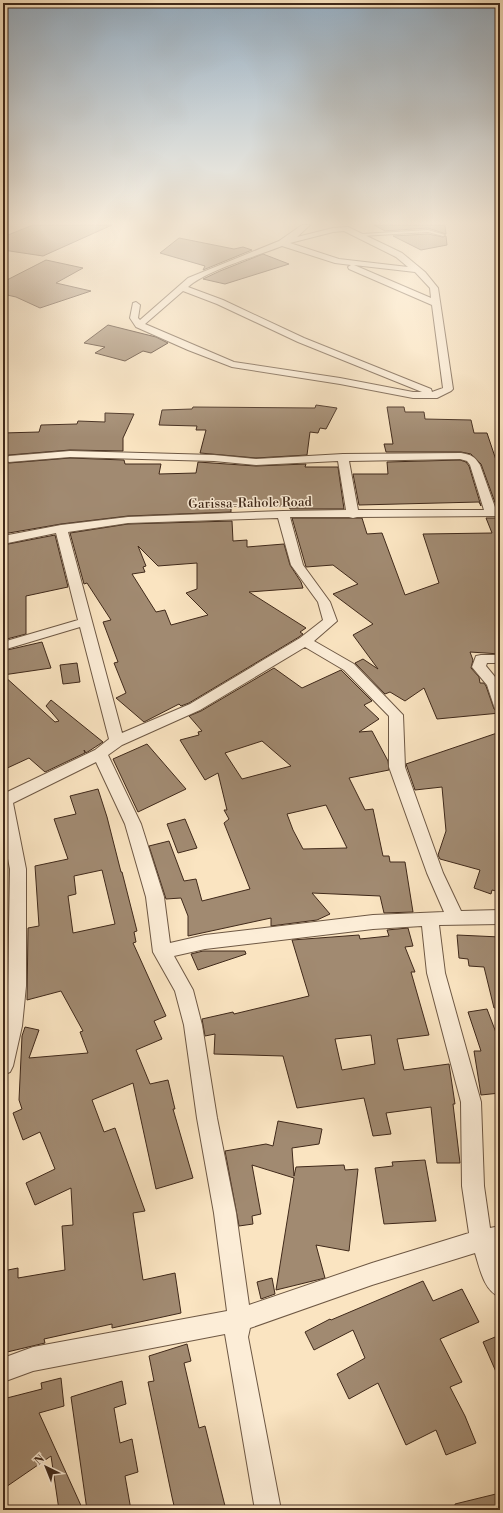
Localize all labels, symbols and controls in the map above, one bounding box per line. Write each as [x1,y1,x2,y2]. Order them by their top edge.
street label: Garissa-Rahole Road [188,494,313,512]
north arrow [26,1447,66,1487]
text: N [32,1452,48,1469]

